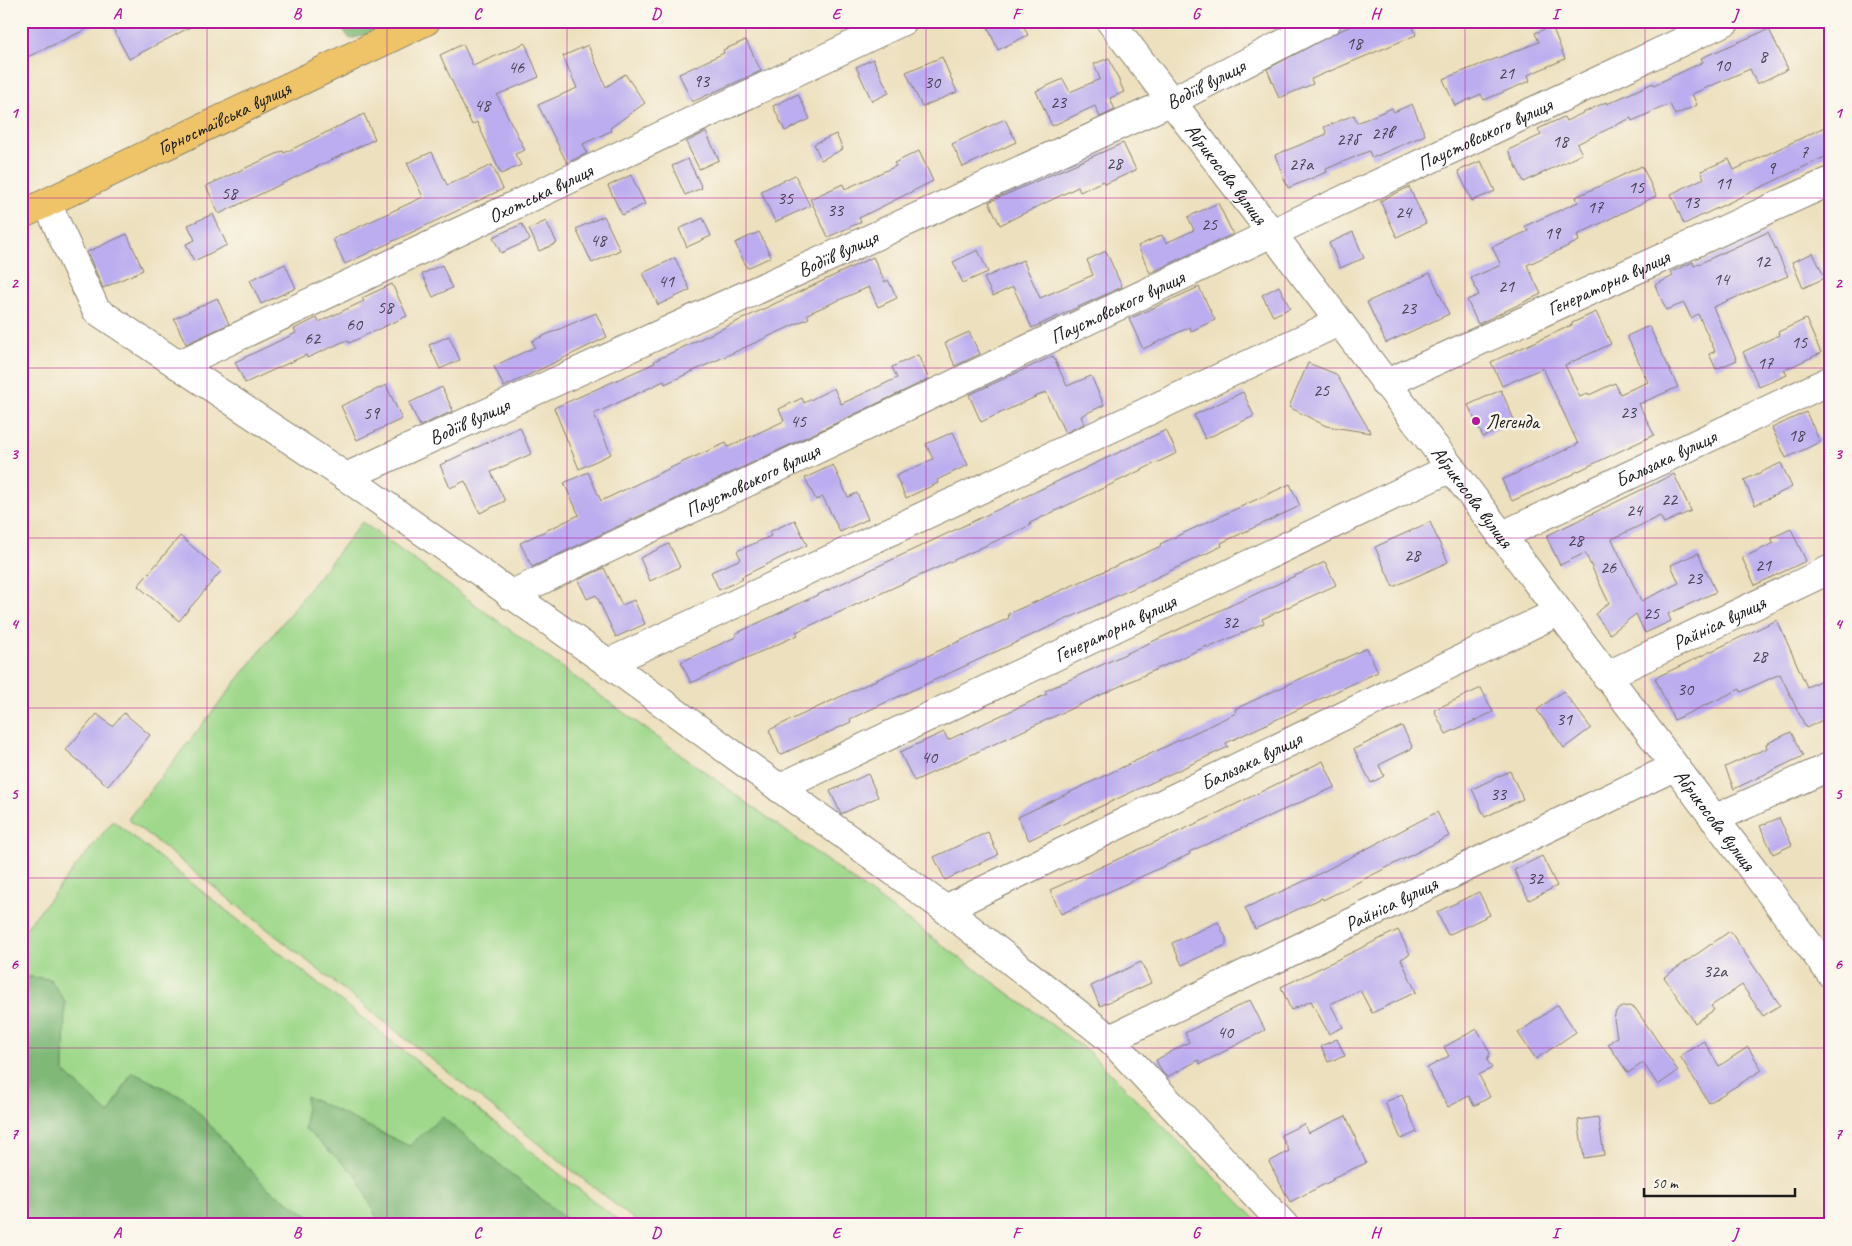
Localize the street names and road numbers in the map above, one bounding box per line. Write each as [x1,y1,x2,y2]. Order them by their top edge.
street label: Водіїв вулиця [1162,53,1251,115]
street label: Горностаївська вулиця [153,75,296,161]
street label: Паустовського вулиця [1413,91,1557,176]
street label: Абрикосова вулиця [1179,118,1273,230]
street label: Охотська вулиця [484,157,598,229]
street label: Водіїв вулиця [794,224,884,283]
street label: Генераторна вулиця [1543,244,1675,322]
street label: Паустовського вулиця [1046,264,1190,350]
street label: Водіїв вулиця [425,392,515,451]
street label: Бальзака вулиця [1611,423,1722,493]
street label: Паустовського вулиця [681,437,825,523]
street label: Абрикосова вулиця [1426,441,1519,553]
street label: Генераторна вулиця [1050,588,1181,668]
street label: Райніса вулиця [1669,590,1770,656]
street label: Бальзака вулиця [1197,725,1308,796]
street label: Абрикосова вулиця [1668,764,1762,876]
street label: Райніса вулиця [1341,871,1442,937]

